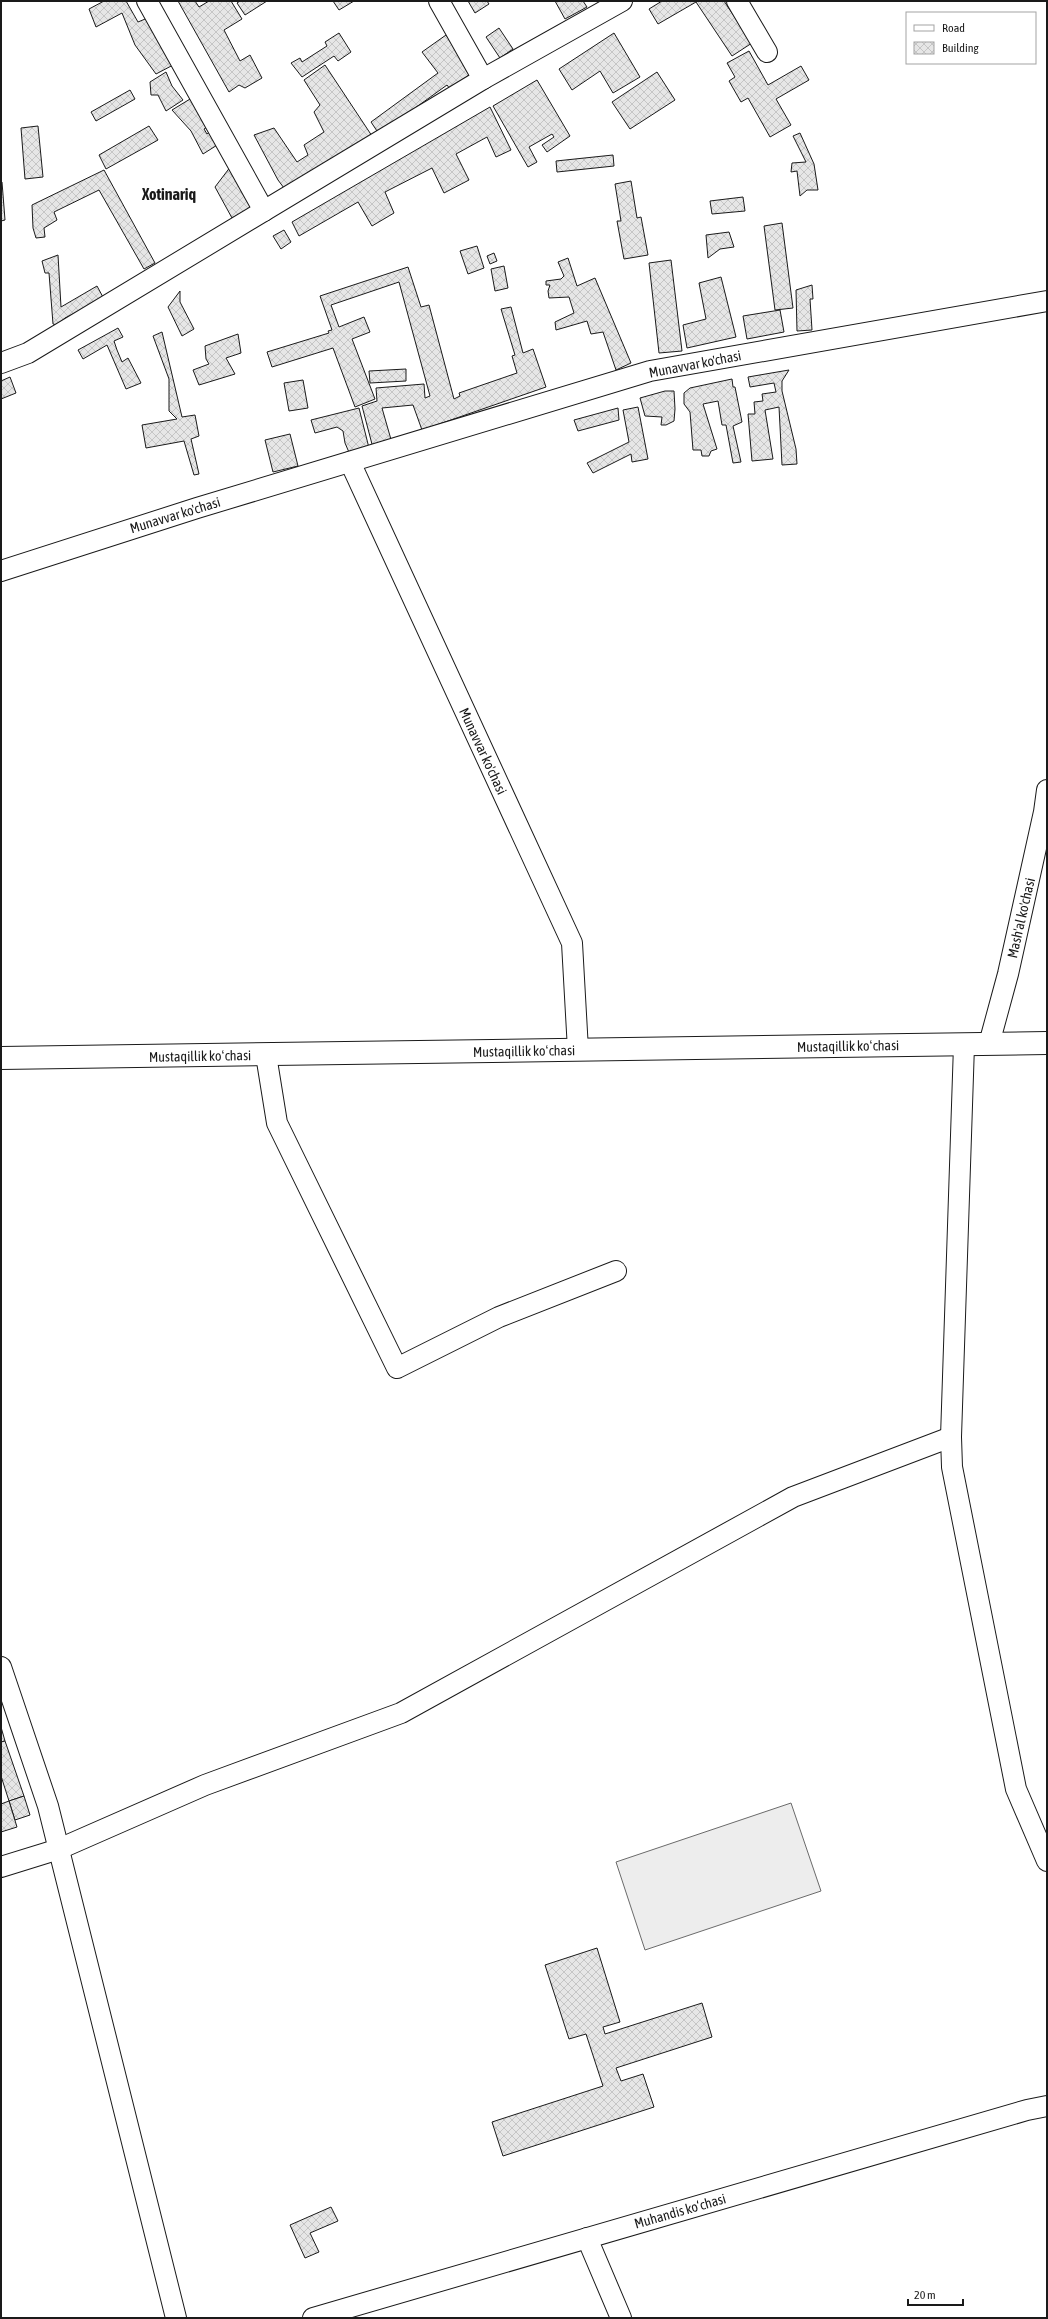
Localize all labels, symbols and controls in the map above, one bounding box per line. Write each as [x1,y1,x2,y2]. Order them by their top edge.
legend [906,12,1036,64]
text: Road [942,21,965,35]
text: Building [942,41,980,55]
district label: Xotinariq [141,185,196,203]
street label: Munavvar ko'chasi [647,347,743,381]
street label: Munavvar ko'chasi [128,494,222,536]
street label: Munavvar ko'chasi [456,705,510,797]
street label: Mash'al ko'chasi [1004,876,1038,960]
street label: Mustaqillik koʻchasi [797,1037,899,1055]
street label: Mustaqillik koʻchasi [473,1042,575,1060]
street label: Mustaqillik koʻchasi [149,1047,251,1065]
street label: Muhandis ko‘chasi [632,2190,728,2232]
scale bar [908,2281,963,2307]
text: 20 m [914,2288,936,2302]

